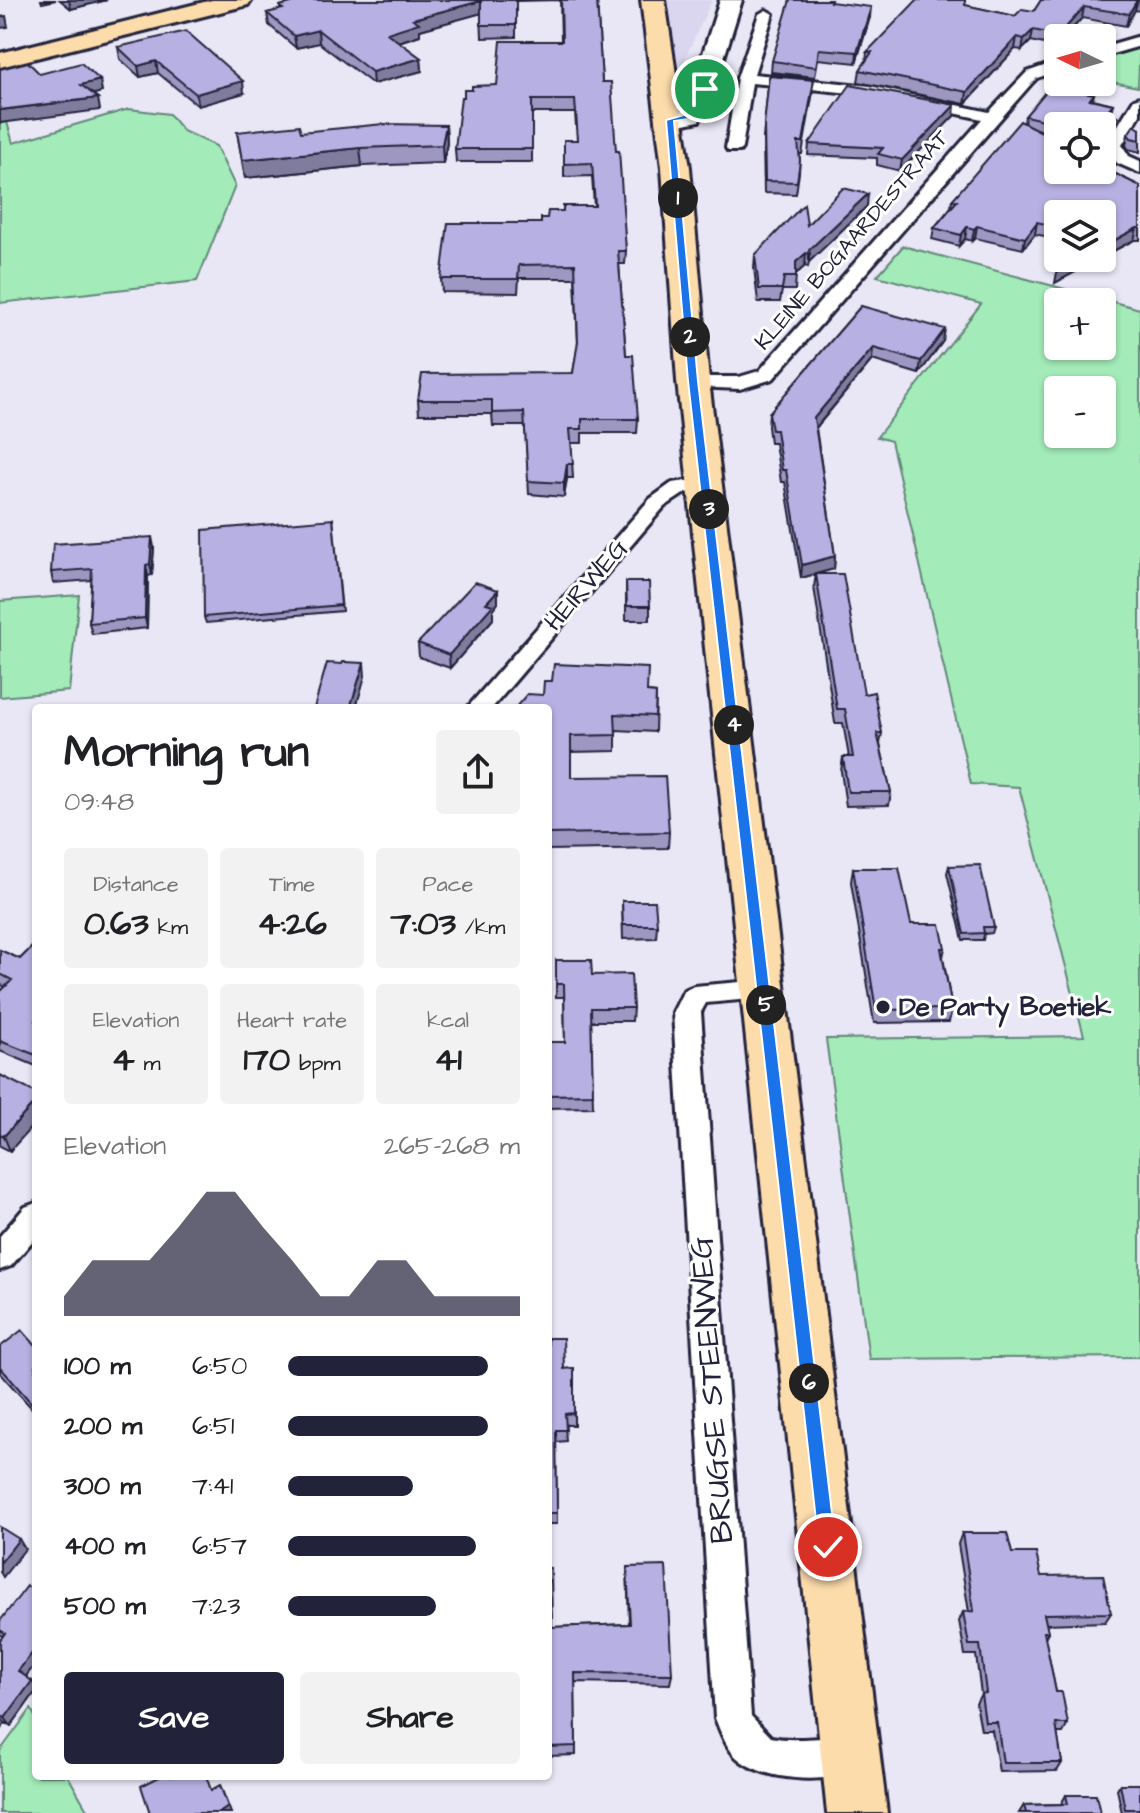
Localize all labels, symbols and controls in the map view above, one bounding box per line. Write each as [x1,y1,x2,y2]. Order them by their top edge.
north arrow [1044,24,1116,96]
map controls [1044,24,1116,448]
pin [671,55,739,123]
icon: arrive [683,67,727,111]
button: locate [1044,112,1116,184]
street label: KLEINE BOGAARDESTRAAT [748,123,957,357]
pin: 1 [658,178,698,218]
text: 1 [677,182,679,213]
button: layers [1044,200,1116,272]
button: + [1044,288,1116,360]
pin: 2 [670,317,710,357]
text: 2 [684,321,696,352]
button: − [1044,376,1116,448]
pin: 3 [689,489,729,529]
text: 3 [703,493,715,524]
street label: HEIRWEG [536,531,636,639]
pin: 4 [714,705,754,745]
text: 4 [727,709,741,740]
text: Morning run [64,723,309,784]
button: share [436,730,520,814]
text: 09:48 [64,784,134,820]
text: Distance [93,869,179,900]
text: Time [269,869,315,900]
text: Pace [422,869,474,900]
text: 0.63 [84,900,149,948]
text: 4:26 [257,900,327,948]
text: 7:03 [391,900,456,948]
text: km [149,912,188,943]
text: /km [456,912,505,943]
pin: 5 [746,985,786,1025]
text: 5 [758,989,774,1020]
place label: De Party Boetiek [899,989,1112,1028]
marker: De Party Boetiek [874,998,892,1016]
text: Elevation [93,1005,179,1036]
text: Heart rate [237,1005,347,1036]
text: kcal [427,1005,469,1036]
text: 4 [111,1036,135,1084]
text: 170 [243,1036,290,1084]
text: 41 [434,1036,462,1084]
text: m [135,1048,161,1079]
text: bpm [290,1048,341,1079]
text: Elevation [64,1128,166,1164]
text: 265–268 m [384,1128,520,1164]
street label: BRUGSE STEENWEG [679,1235,745,1545]
text: 100 m [64,1348,131,1384]
text: 6:50 [192,1348,247,1384]
pin: 6 [789,1363,829,1403]
text: 6 [802,1367,816,1398]
text: 200 m [64,1408,142,1444]
text: 6:51 [192,1408,234,1444]
text: 300 m [64,1468,141,1504]
text: 7:41 [192,1468,233,1504]
pin [794,1513,862,1581]
icon: check [806,1525,850,1569]
text: 400 m [64,1528,145,1564]
text: 6:57 [192,1528,247,1564]
text: 500 m [64,1588,146,1624]
text: 7:23 [192,1588,240,1624]
button: Save [64,1672,284,1764]
button: Share [300,1672,520,1764]

